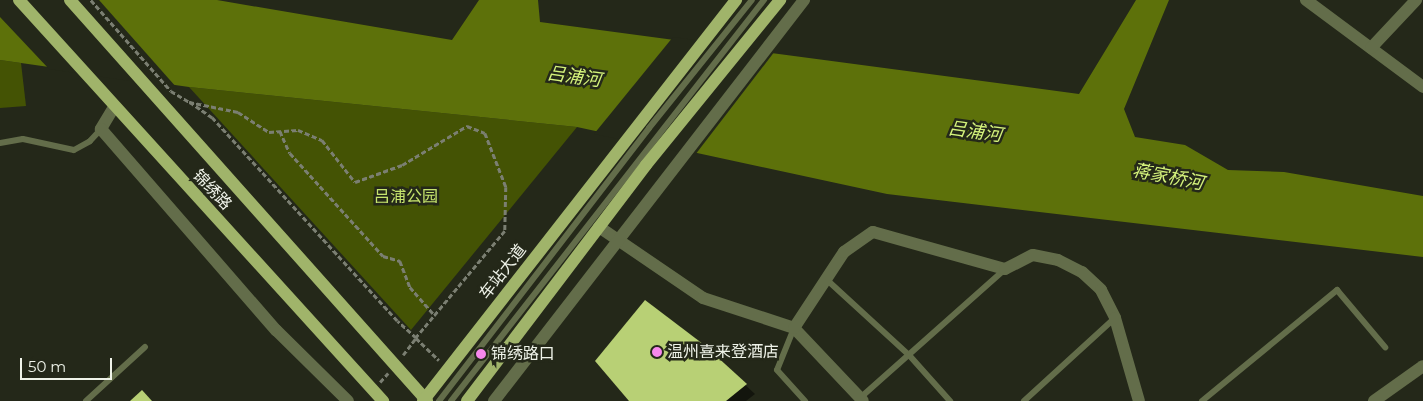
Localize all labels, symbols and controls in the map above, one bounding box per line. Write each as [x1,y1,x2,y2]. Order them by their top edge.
water label: 吕浦河 [546,63,602,91]
water label: 吕浦河 [947,118,1003,146]
water label: 蒋家桥河 [1131,160,1205,194]
street label: 锦绣路 [189,166,235,214]
park label: 吕浦公园 [374,187,438,207]
street label: 车站大道 [476,241,530,303]
place label: 温州喜来登酒店 [667,342,779,362]
place label: 锦绣路口 [491,344,555,364]
marker: 温州喜来登酒店 [651,346,663,358]
scale bar [22,348,115,380]
marker: 锦绣路口 [475,348,487,360]
text: 50 m [28,357,66,376]

